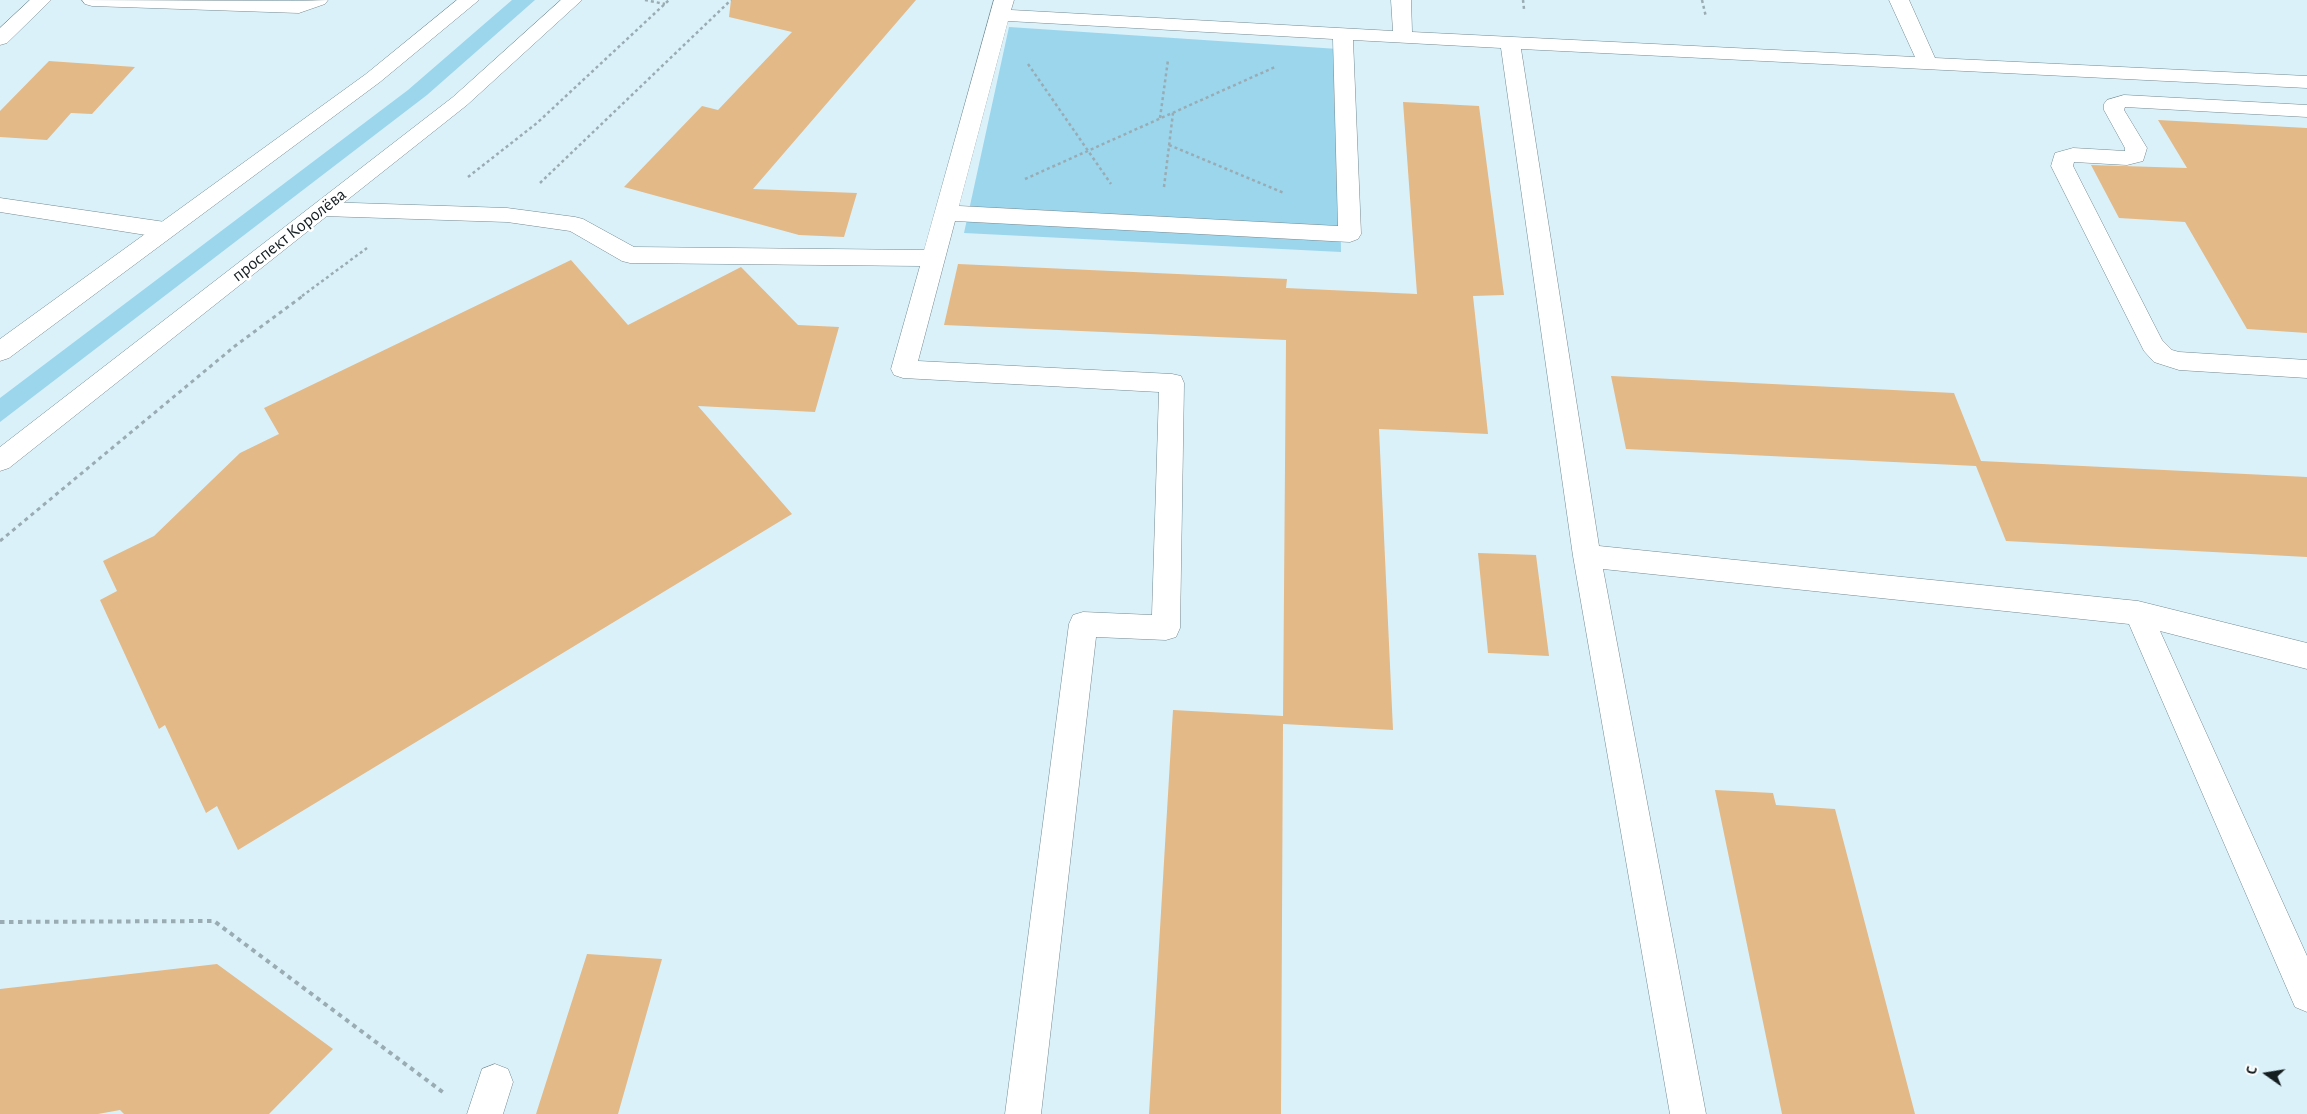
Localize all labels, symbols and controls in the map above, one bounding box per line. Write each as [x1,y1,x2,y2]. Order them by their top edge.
street label: проспект Королёва [227,184,351,286]
north arrow [2242,1049,2292,1099]
text: С [2245,1065,2260,1076]

